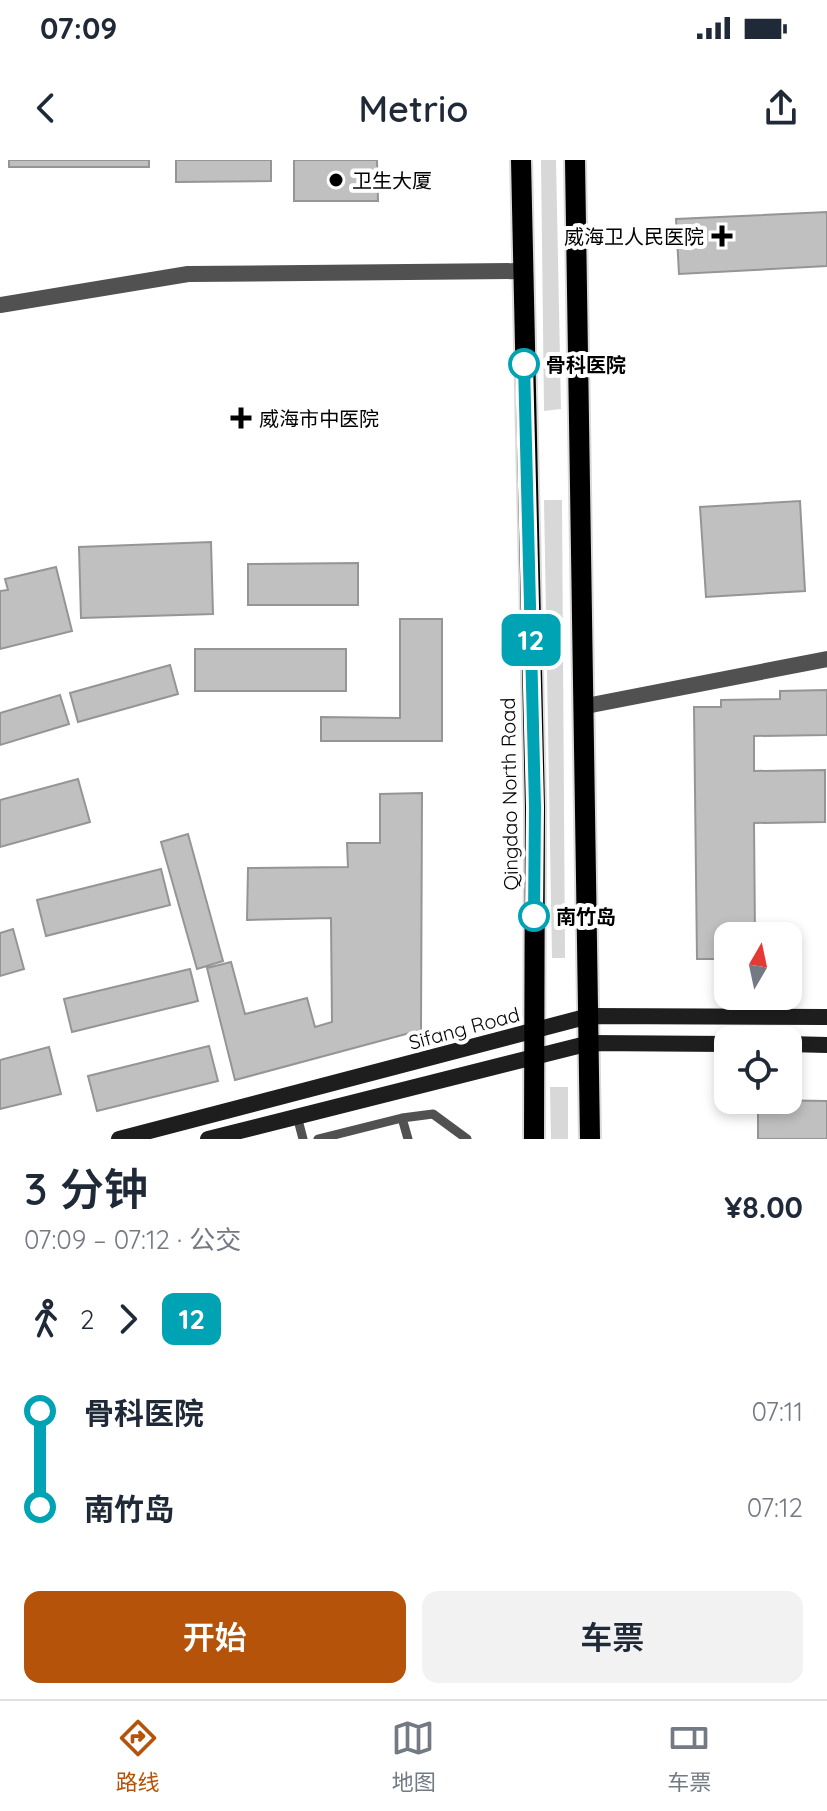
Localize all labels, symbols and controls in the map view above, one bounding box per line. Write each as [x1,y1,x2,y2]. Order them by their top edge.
text: 07:09 [40,9,117,47]
icon: back [24,86,68,130]
text: Metrio [359,86,468,131]
icon: share [759,86,803,130]
place label: 卫生大厦 [352,168,432,193]
marker: 卫生大厦 [327,171,345,189]
place label: 威海卫人民医院 [564,224,704,249]
marker: 威海卫人民医院 [711,225,733,247]
marker: 骨科医院 [509,349,539,379]
place label: 骨科医院 [546,352,626,377]
place label: 威海市中医院 [259,406,379,431]
marker: 威海市中医院 [230,407,252,429]
line badge: 12 [495,614,567,666]
text: 12 [518,622,544,657]
street label: Qingdao North Road [495,697,523,891]
marker: 南竹岛 [519,901,549,931]
place label: 南竹岛 [556,904,616,929]
north arrow [714,922,802,1010]
map controls [714,922,802,1114]
street label: Sifang Road [406,1001,522,1055]
button: locate [714,1026,802,1114]
text: 3 分钟 [24,1161,148,1216]
text: ¥8.00 [724,1188,803,1226]
text: 07:09 – 07:12 · 公交 [24,1223,241,1256]
icon: walk [24,1297,68,1341]
icon: forward [106,1297,150,1341]
text: 12 [178,1301,205,1336]
text: 2 [80,1303,94,1336]
text: 骨科医院 [84,1394,204,1432]
text: 07:11 [752,1395,803,1428]
text: 南竹岛 [84,1490,174,1528]
text: 07:12 [747,1491,803,1524]
button: 开始 [24,1591,406,1683]
button: 车票 [422,1591,803,1683]
tab: 路线 [116,1716,160,1796]
tab: 地图 [391,1716,435,1796]
tab: 车票 [667,1716,711,1796]

